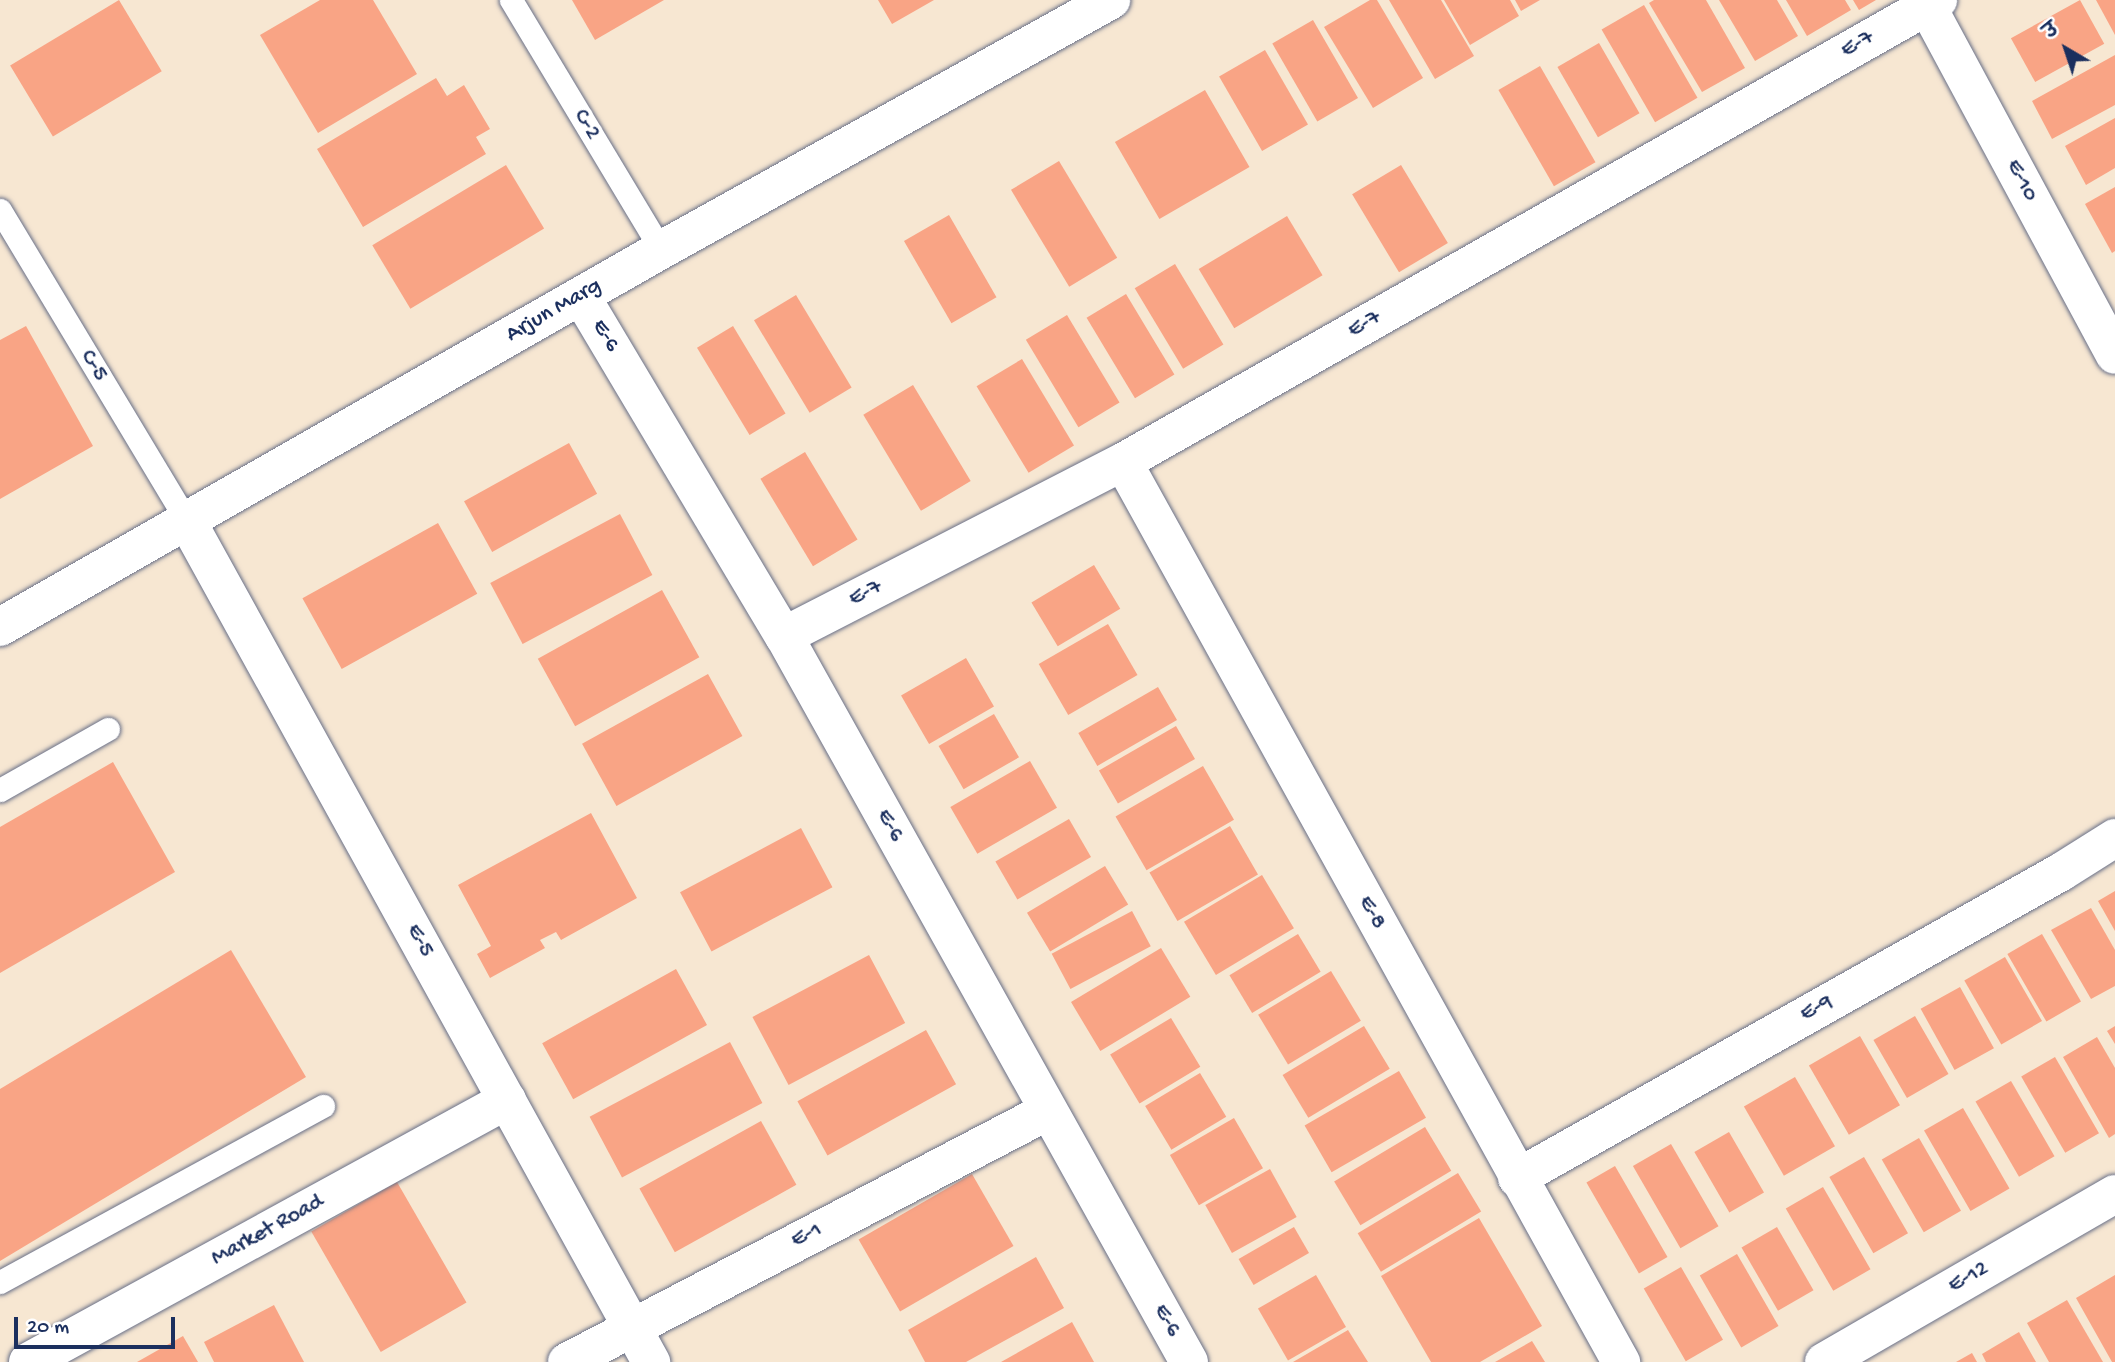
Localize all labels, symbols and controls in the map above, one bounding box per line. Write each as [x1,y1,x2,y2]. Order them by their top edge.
north arrow [2031,14,2101,84]
text: उ [2040,19,2065,45]
street label: E-7 [1837,25,1879,65]
street label: C-2 [566,105,606,145]
street label: E-10 [1999,155,2043,207]
street label: Arjun Marg [501,273,607,349]
street label: E-7 [1344,305,1386,345]
street label: E-6 [585,315,625,357]
street label: C-5 [73,345,113,387]
street label: E-7 [845,574,887,614]
street label: E-6 [869,805,909,847]
street label: E-8 [1351,891,1391,935]
street label: E-5 [399,920,439,962]
street label: E-9 [1796,989,1838,1029]
street label: Market Road [207,1189,329,1273]
street label: E-1 [787,1217,827,1255]
street label: E-12 [1944,1256,1994,1300]
street label: E-6 [1146,1300,1186,1342]
scale bar [18,1302,178,1346]
text: 20 m [27,1316,69,1341]

